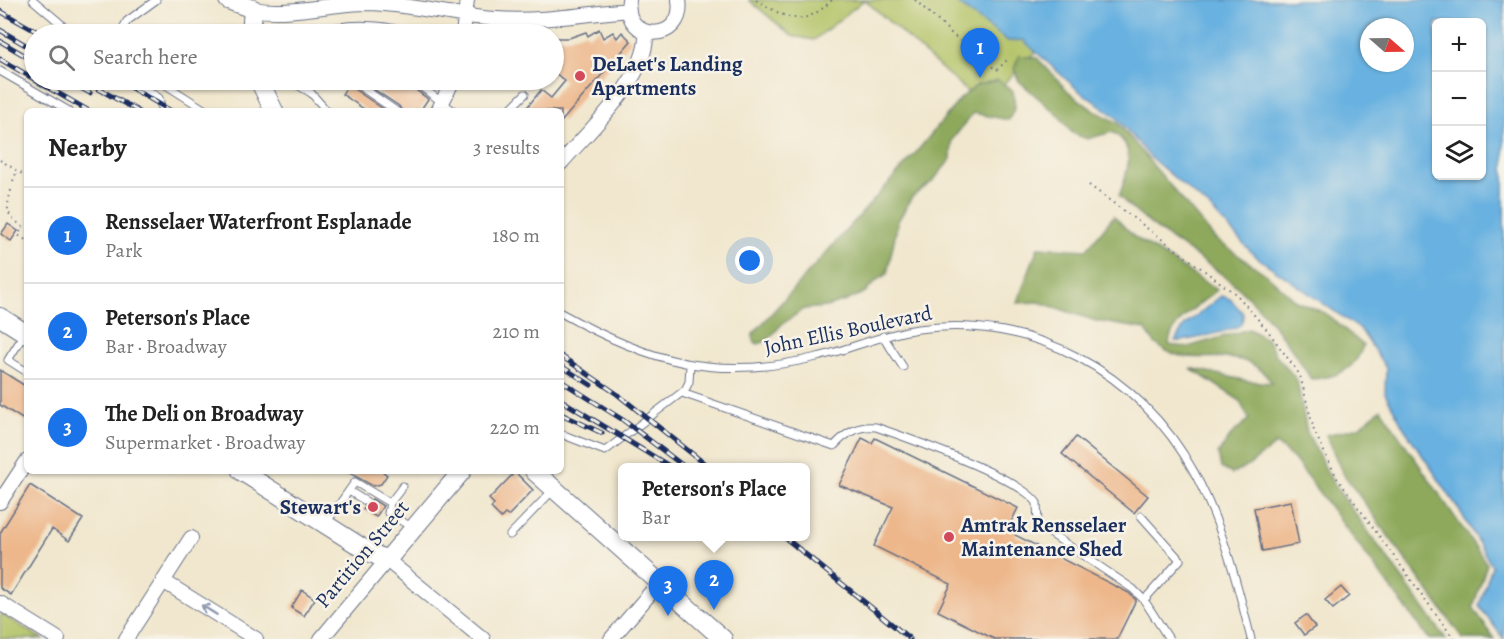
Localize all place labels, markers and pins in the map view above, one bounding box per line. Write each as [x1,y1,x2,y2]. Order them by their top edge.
pin: 1 [960,28,1000,78]
place label: DeLaet's Landing Apartments [591,50,743,102]
marker: DeLaet's Landing Apartments [573,69,587,83]
place label: Stewart's [280,493,361,521]
marker: Stewart's [366,500,380,514]
place label: Amtrak Rensselaer Maintenance Shed [960,511,1127,563]
marker: Amtrak Rensselaer Maintenance Shed [942,530,956,544]
pin: 2 [694,560,734,610]
pin: 3 [648,566,688,616]

